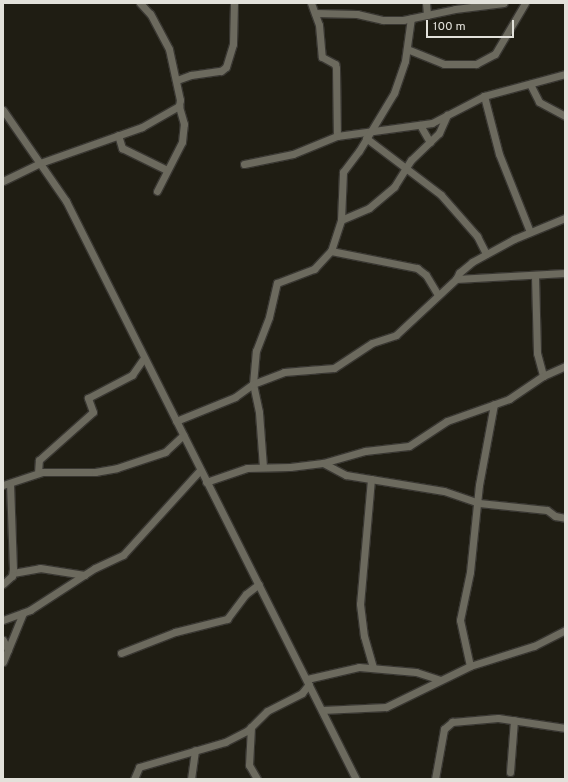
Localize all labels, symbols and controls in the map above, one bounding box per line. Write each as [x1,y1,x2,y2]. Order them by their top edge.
scale bar [428,12,516,38]
text: 100 m [433,19,466,35]

